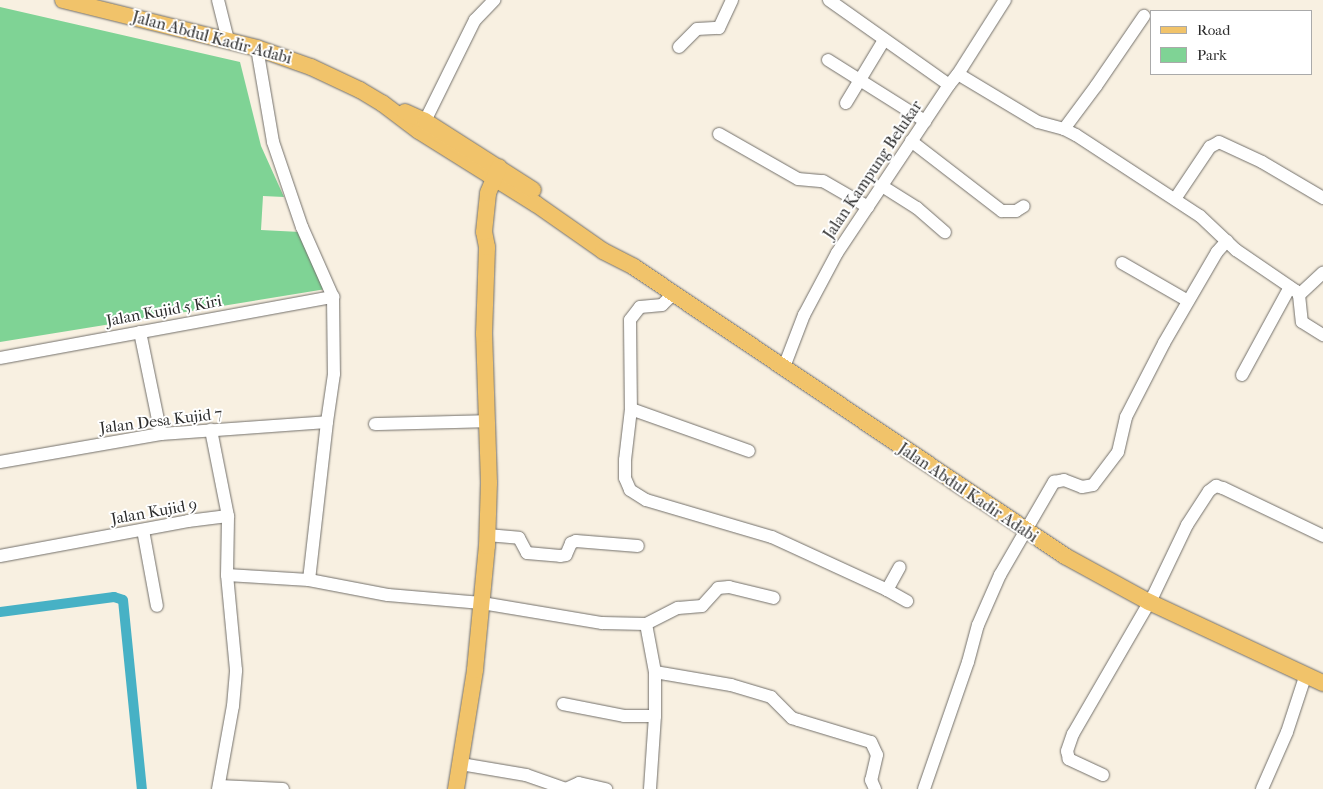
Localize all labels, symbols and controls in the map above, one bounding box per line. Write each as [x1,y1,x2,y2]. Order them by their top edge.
street label: Jalan Abdul Kadir Adabi [130,7,294,69]
legend [1150,10,1313,75]
text: Road [1197,21,1230,39]
text: Park [1197,46,1227,64]
street label: Jalan Kampung Belukar [819,97,927,243]
street label: Jalan Kujid 5 Kiri [105,291,223,331]
street label: Jalan Desa Kujid 7 [99,404,223,438]
street label: Jalan Abdul Kadir Adabi [895,439,1041,547]
street label: Jalan Kujid 9 [109,495,199,529]

